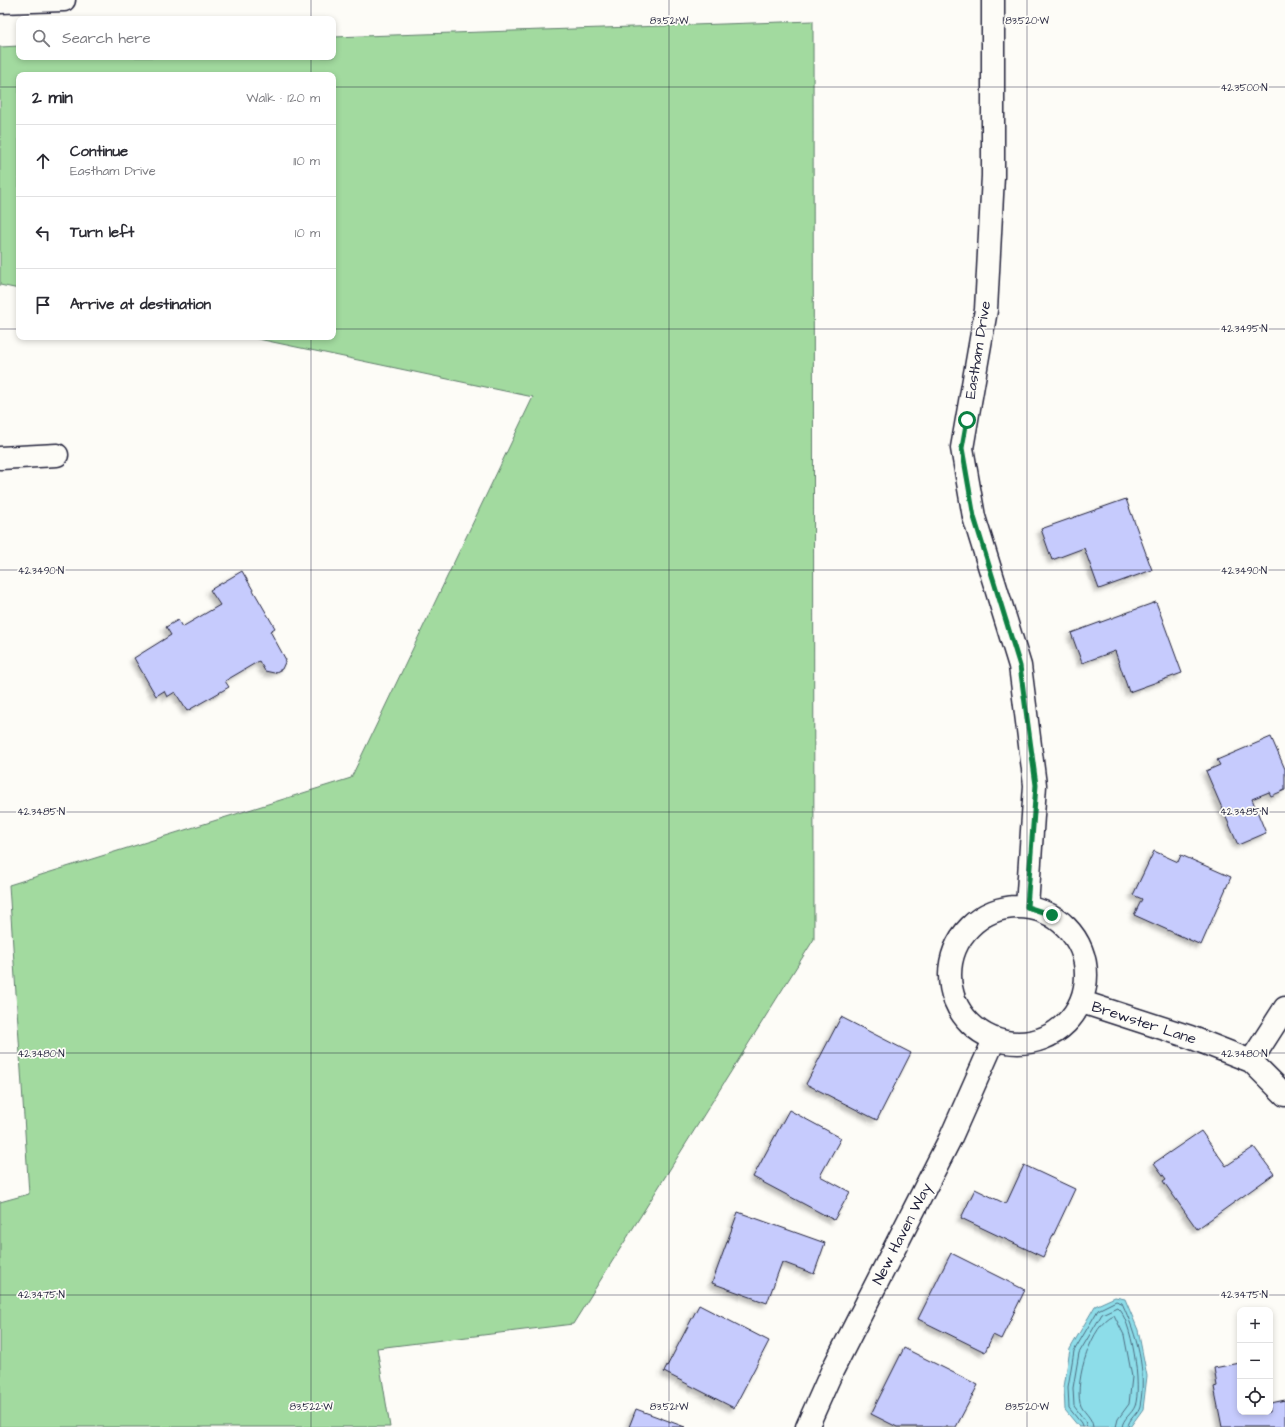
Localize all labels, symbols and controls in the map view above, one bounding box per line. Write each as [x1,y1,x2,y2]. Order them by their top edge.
text: 83.521°W [650,14,689,28]
text: 83.520°W [1005,14,1049,28]
search box [16,16,336,60]
icon: search [30,27,52,49]
text: Search here [62,28,151,49]
text: 42.3500°N [1220,81,1268,95]
text: 2 min [32,86,73,110]
text: Walk · 120 m [246,89,320,107]
text: Continue [70,141,128,162]
icon: ahead [32,150,54,172]
text: 110 m [293,152,320,170]
text: Eastham Drive [70,162,156,180]
icon: left [32,222,54,244]
text: Turn left [70,222,134,243]
text: 10 m [295,224,320,242]
icon: arrive [32,294,54,316]
text: Arrive at destination [70,294,211,315]
street label: Eastham Drive [960,299,996,401]
text: 42.3495°N [1220,322,1268,336]
route start [958,411,976,429]
text: 42.3490°N [18,564,64,578]
text: 42.3490°N [1221,564,1267,578]
text: 42.3485°N [17,805,65,819]
text: 42.3485°N [1220,805,1268,819]
route end [1043,906,1061,924]
street label: Brewster Lane [1089,996,1199,1050]
text: 42.3480°N [17,1047,65,1061]
text: 42.3480°N [1220,1047,1268,1061]
street label: New Haven Way [867,1179,938,1289]
text: 42.3475°N [17,1288,65,1302]
text: 42.3475°N [1220,1288,1268,1302]
map controls [1237,1307,1273,1415]
button: + [1237,1307,1273,1343]
button: − [1237,1343,1273,1379]
button: locate [1237,1379,1273,1415]
text: 83.522°W [289,1400,333,1414]
text: 83.521°W [650,1400,689,1414]
text: 83.520°W [1005,1400,1049,1414]

